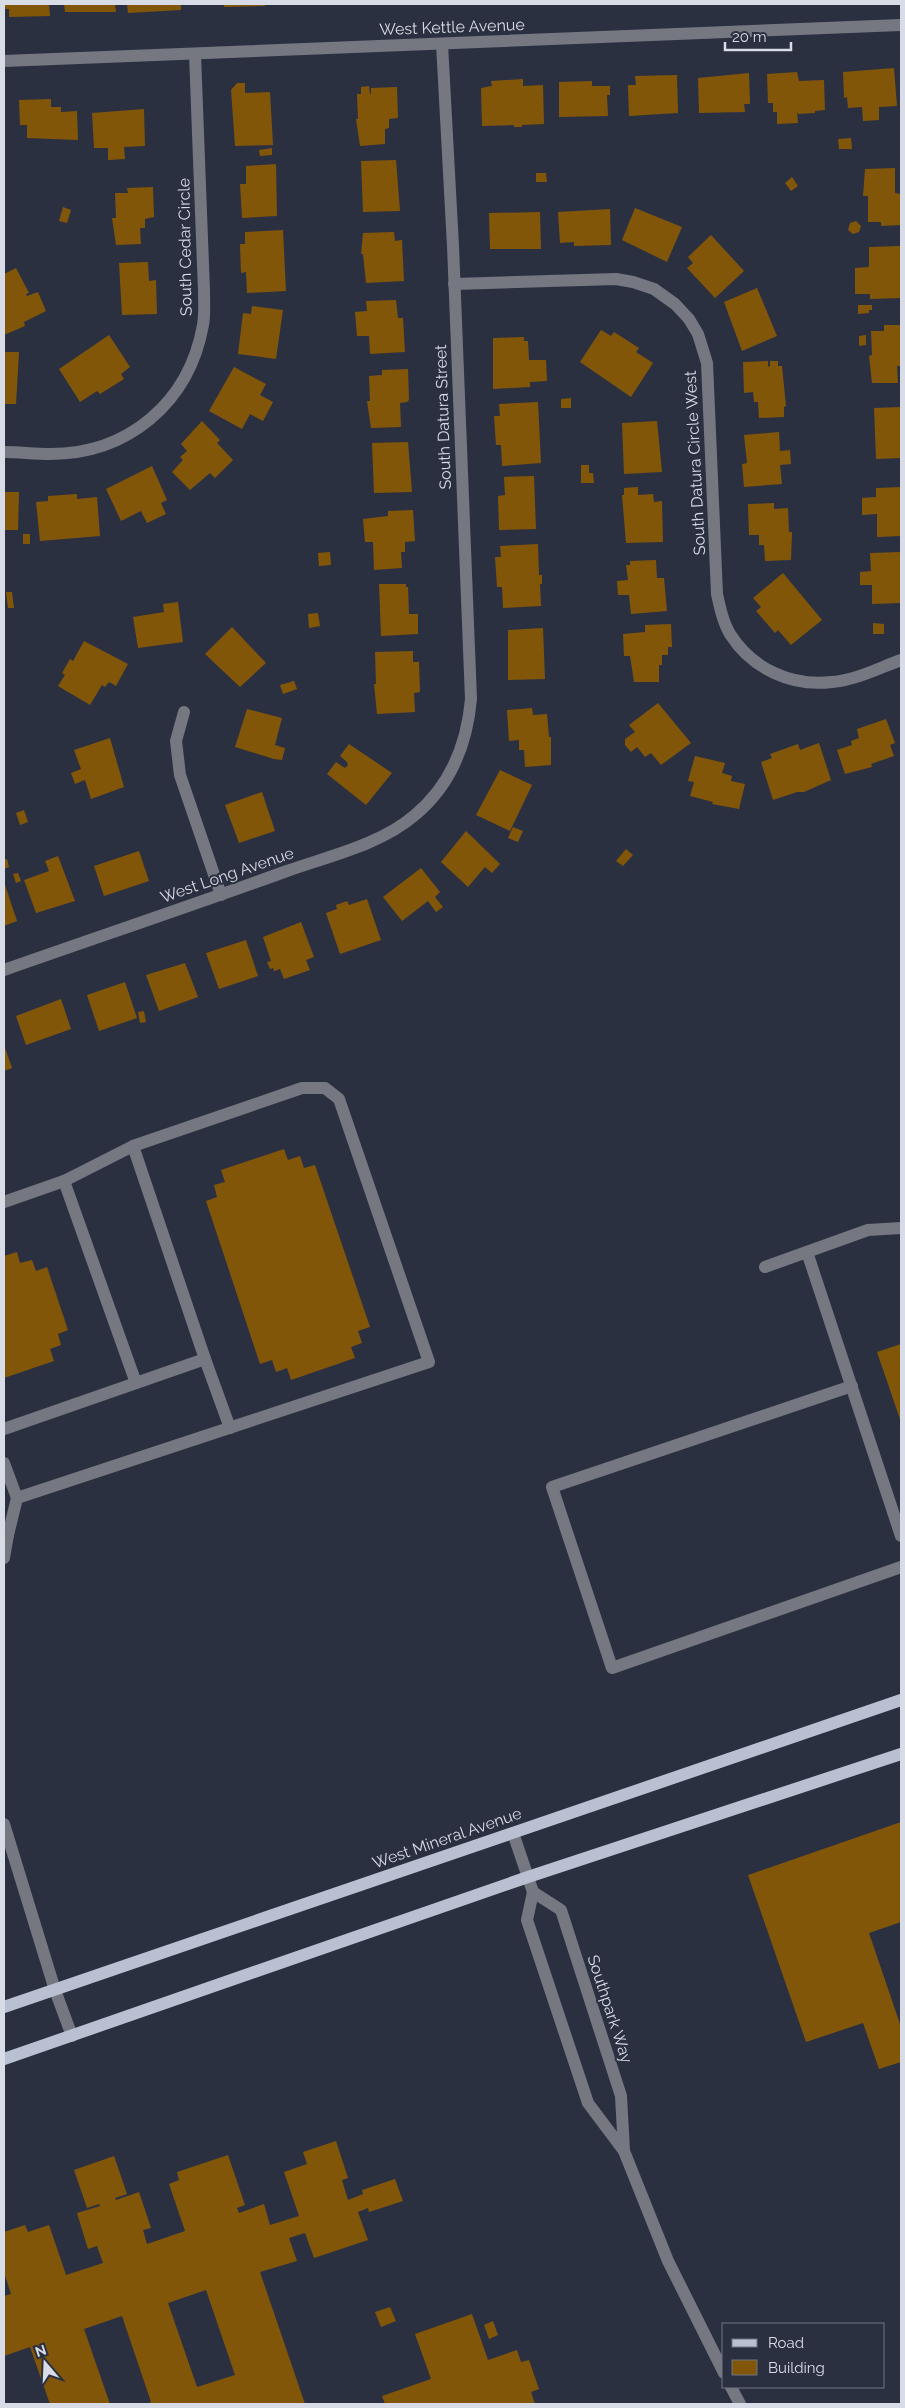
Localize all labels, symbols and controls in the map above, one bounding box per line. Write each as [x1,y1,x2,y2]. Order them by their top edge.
street label: West Kettle Avenue [379,15,525,39]
scale bar [725,20,791,52]
text: 20 m [732,28,767,46]
street label: South Cedar Circle [174,178,196,316]
street label: South Datura Street [431,344,455,490]
street label: South Datura Circle West [681,370,709,556]
street label: West Long Avenue [158,843,296,907]
street label: West Mineral Avenue [370,1804,524,1872]
street label: Southpark Way [584,1952,637,2066]
legend [722,2323,885,2388]
text: Road [768,2334,804,2352]
north arrow [20,2338,70,2388]
text: N [33,2341,48,2360]
text: Building [768,2359,825,2377]

